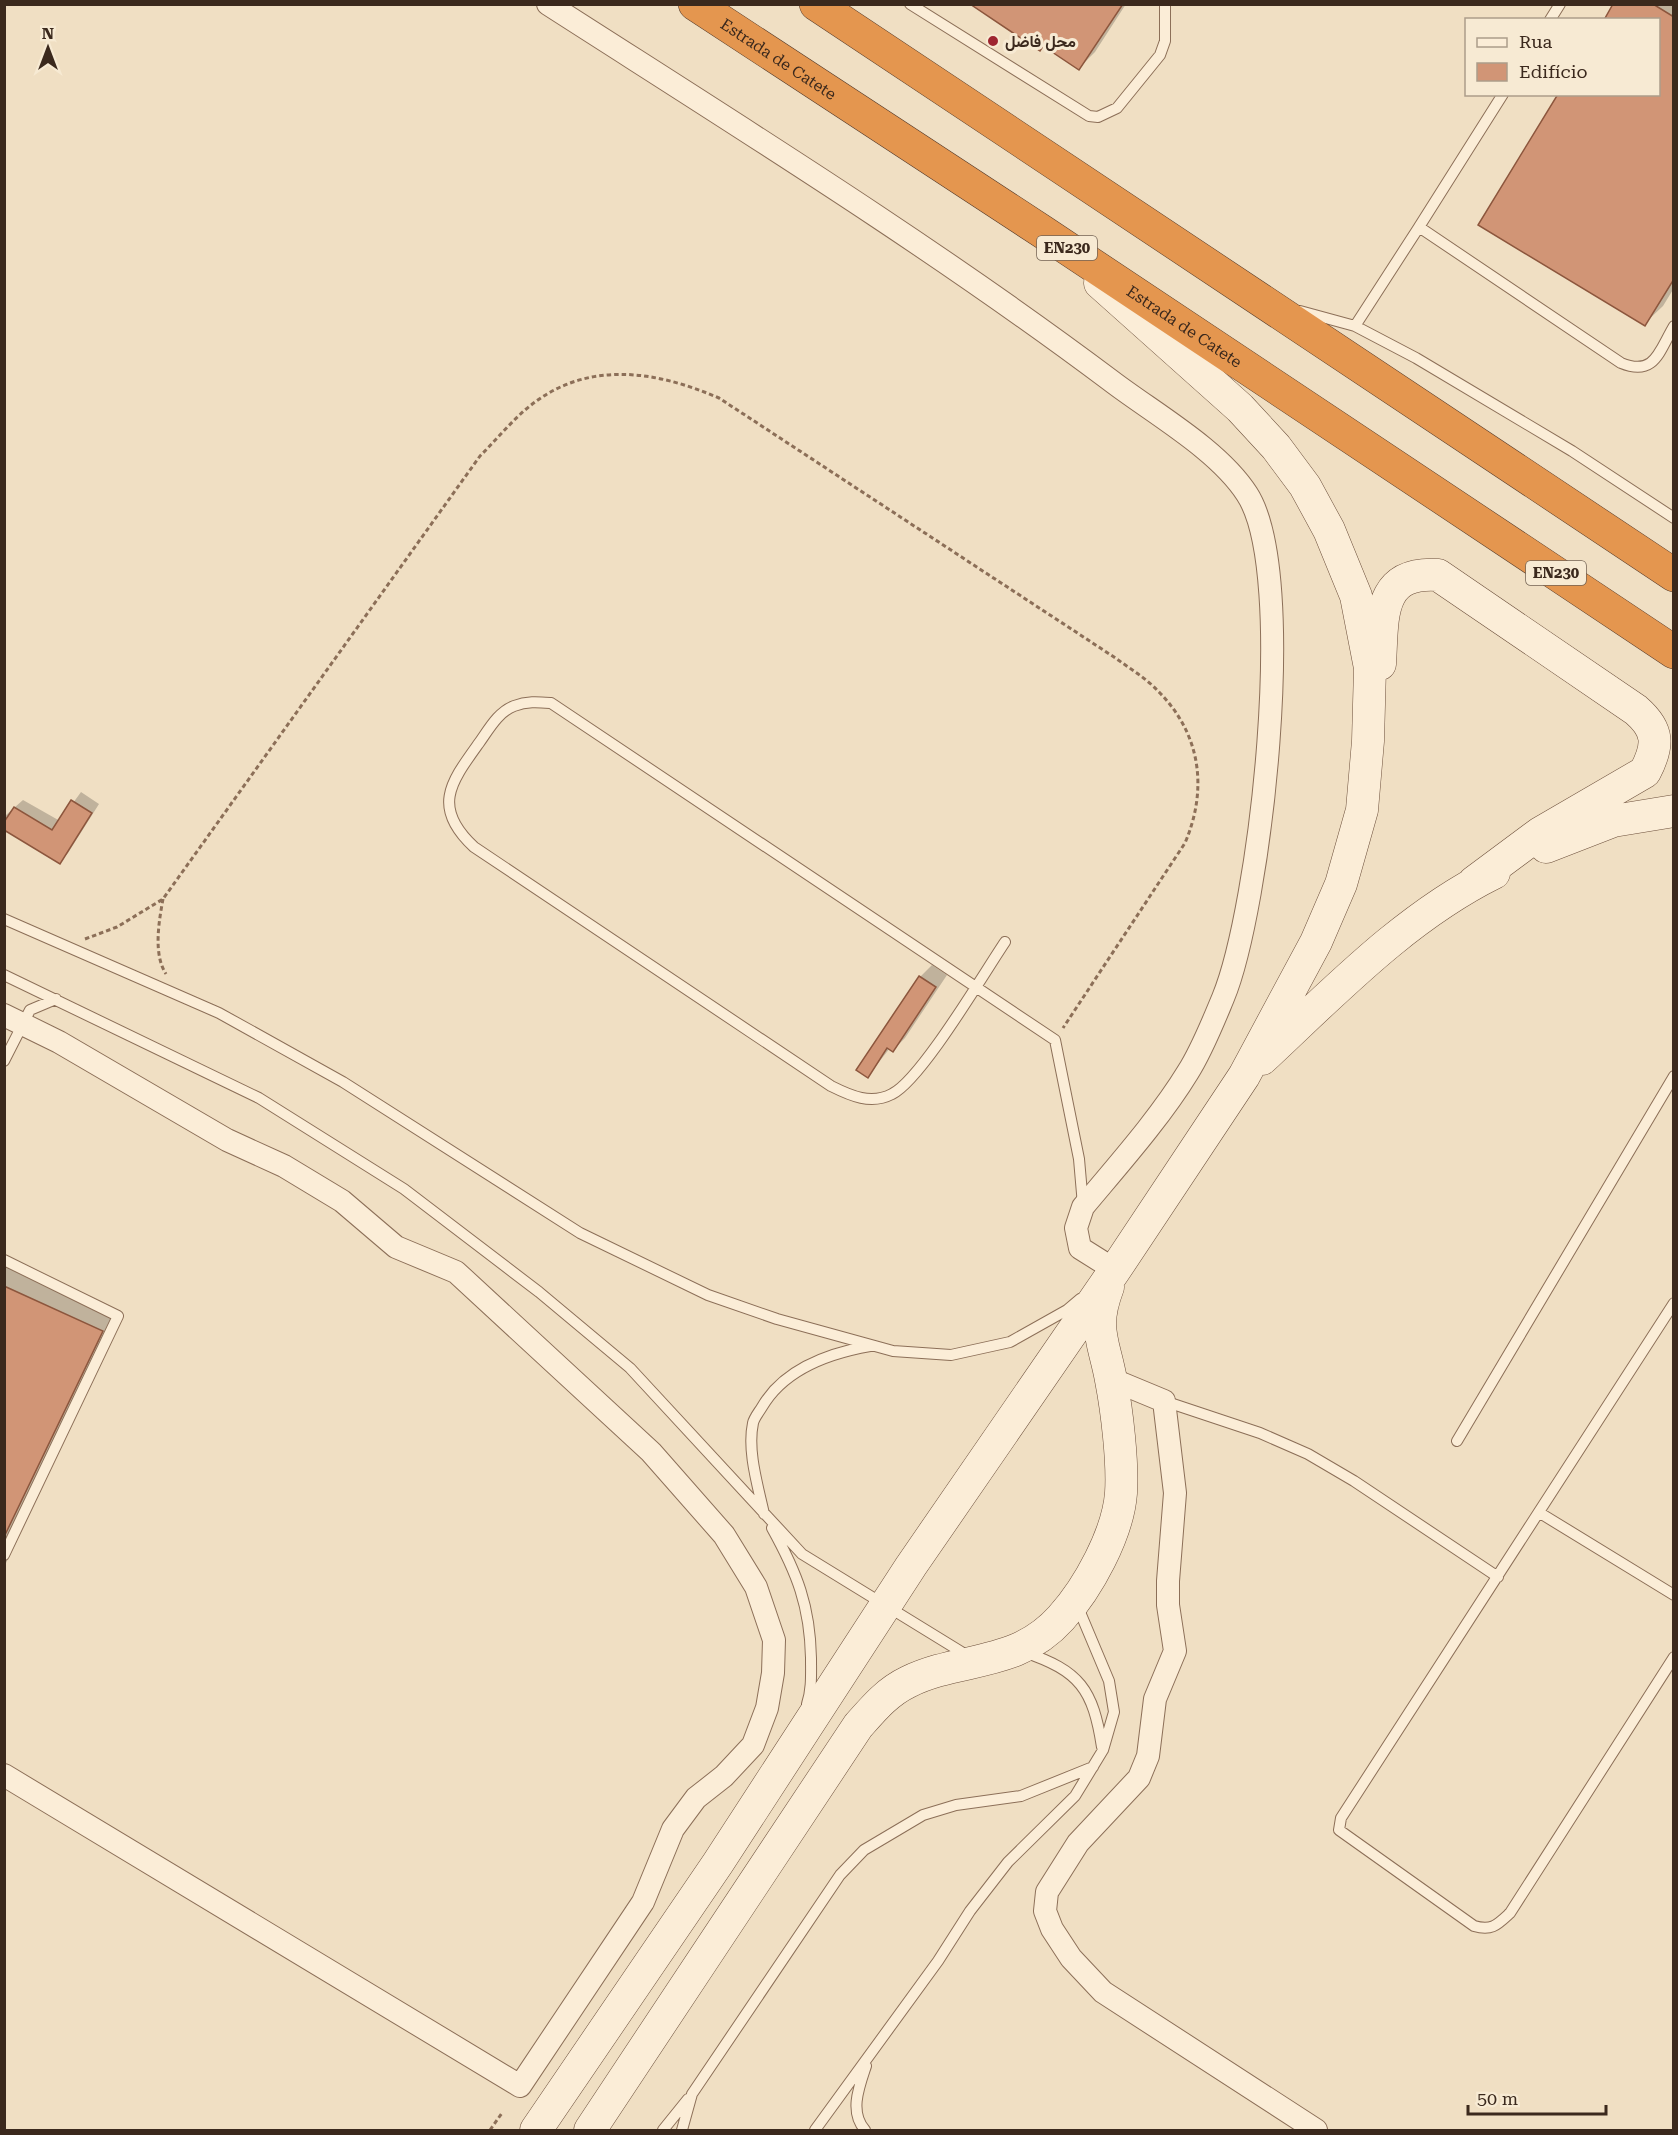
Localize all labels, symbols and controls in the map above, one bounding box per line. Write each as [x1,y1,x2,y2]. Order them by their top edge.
street label: Estrada de Catete [717,14,840,104]
north arrow [18,18,78,78]
legend [1465,18,1660,96]
text: N [42,24,54,43]
text: Rua [1519,31,1552,52]
place label: محل فاضل [1005,32,1076,51]
marker: محل فاضل [986,34,1000,48]
text: Edifício [1519,61,1587,82]
road number: EN230 [1037,236,1097,260]
street label: Estrada de Catete [1123,281,1246,371]
road number: EN230 [1526,561,1586,585]
scale bar [1468,2078,1606,2116]
text: 50 m [1477,2088,1518,2109]

